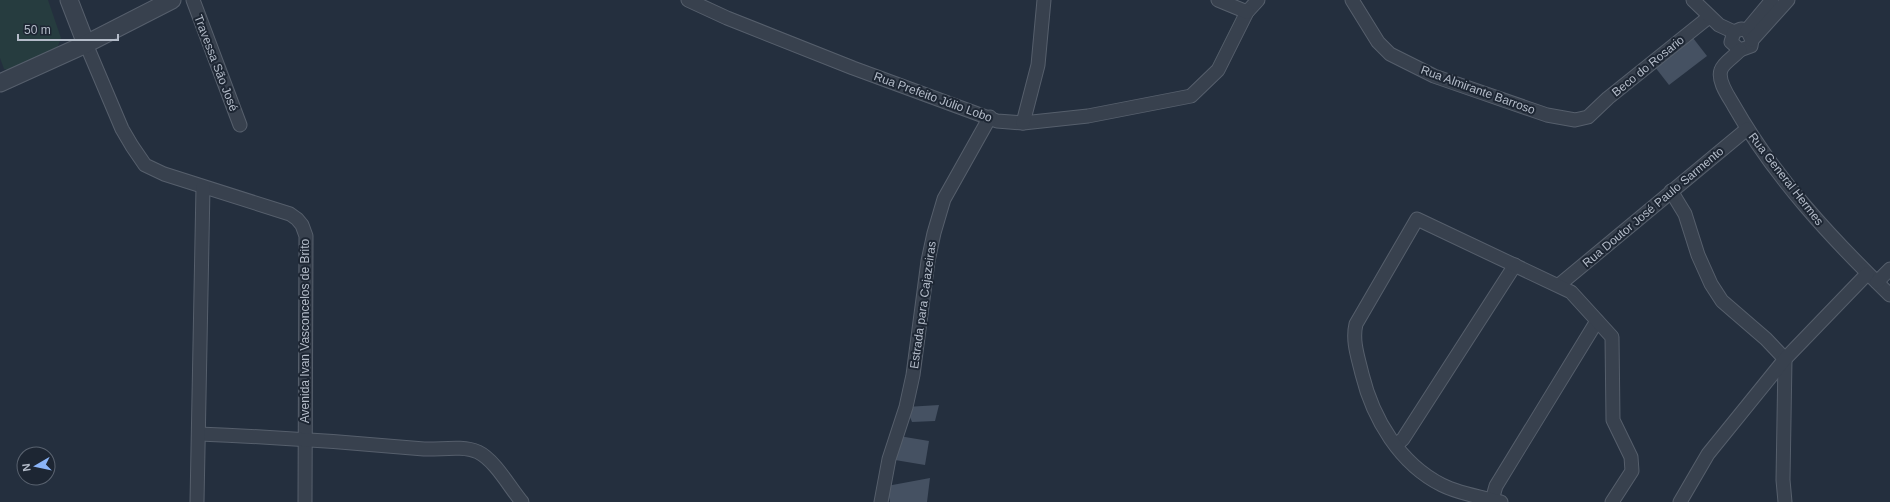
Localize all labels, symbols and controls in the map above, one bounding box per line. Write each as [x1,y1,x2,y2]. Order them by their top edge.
street label: Travessa São José [191,13,241,114]
scale bar [18,16,118,42]
text: 50 m [24,23,51,37]
street label: Beco do Rosario [1609,32,1687,99]
street label: Rua Almirante Barroso [1419,63,1537,117]
street label: Rua Prefeito Júlio Lobo [872,69,994,125]
street label: Rua General Hermes [1746,130,1826,228]
street label: Rua Doutor José Paulo Sarmento [1580,144,1726,270]
street label: Avenida Ivan Vasconcelos de Brito [298,239,312,423]
street label: Estrada para Cajazeiras [907,240,939,370]
north arrow [16,446,56,486]
text: N [20,463,33,472]

